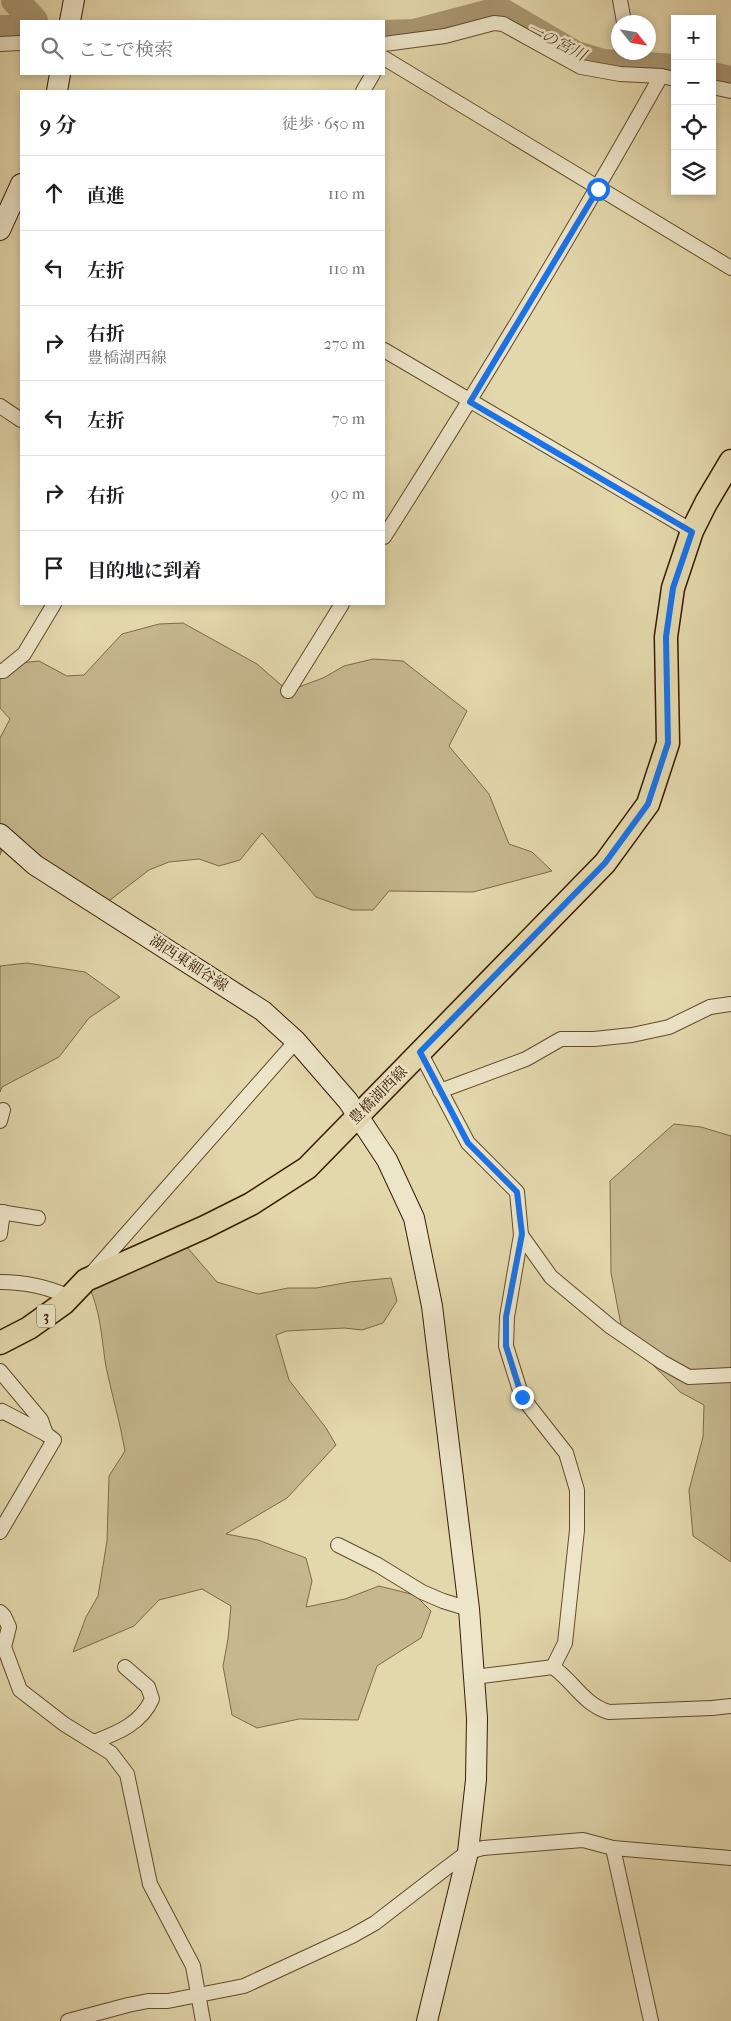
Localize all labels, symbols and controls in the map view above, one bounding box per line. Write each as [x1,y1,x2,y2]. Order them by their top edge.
north arrow [611,15,656,60]
map controls [671,15,716,195]
button: + [671,15,716,60]
water label: 一の宮川 [524,18,591,65]
search box [20,20,385,75]
icon: search [38,34,66,62]
text: ここで検索 [78,39,173,61]
button: − [671,60,716,105]
button: locate [671,105,716,150]
text: 9 分 [40,113,77,137]
text: 徒歩 · 650 m [282,114,365,133]
button: layers [671,150,716,195]
route start [587,178,610,201]
icon: ahead [40,179,68,207]
text: 110 m [328,184,365,203]
text: 直進 [87,185,125,207]
icon: left [40,254,68,282]
text: 110 m [328,259,365,278]
text: 左折 [87,260,125,282]
text: 右折 [87,323,125,345]
icon: right [40,329,68,357]
text: 270 m [324,334,365,353]
text: 豊橋湖西線 [87,348,167,367]
icon: left [40,404,68,432]
text: 70 m [332,409,365,428]
text: 左折 [87,410,125,432]
icon: right [40,479,68,507]
text: 90 m [331,484,365,503]
text: 右折 [87,485,125,507]
icon: arrive [40,554,68,582]
text: 目的地に到着 [87,560,201,582]
street label: 湖西東細谷線 [146,931,232,995]
street label: 豊橋湖西線 [345,1062,411,1128]
road number: 3 [37,1304,55,1328]
route end [511,1386,534,1409]

